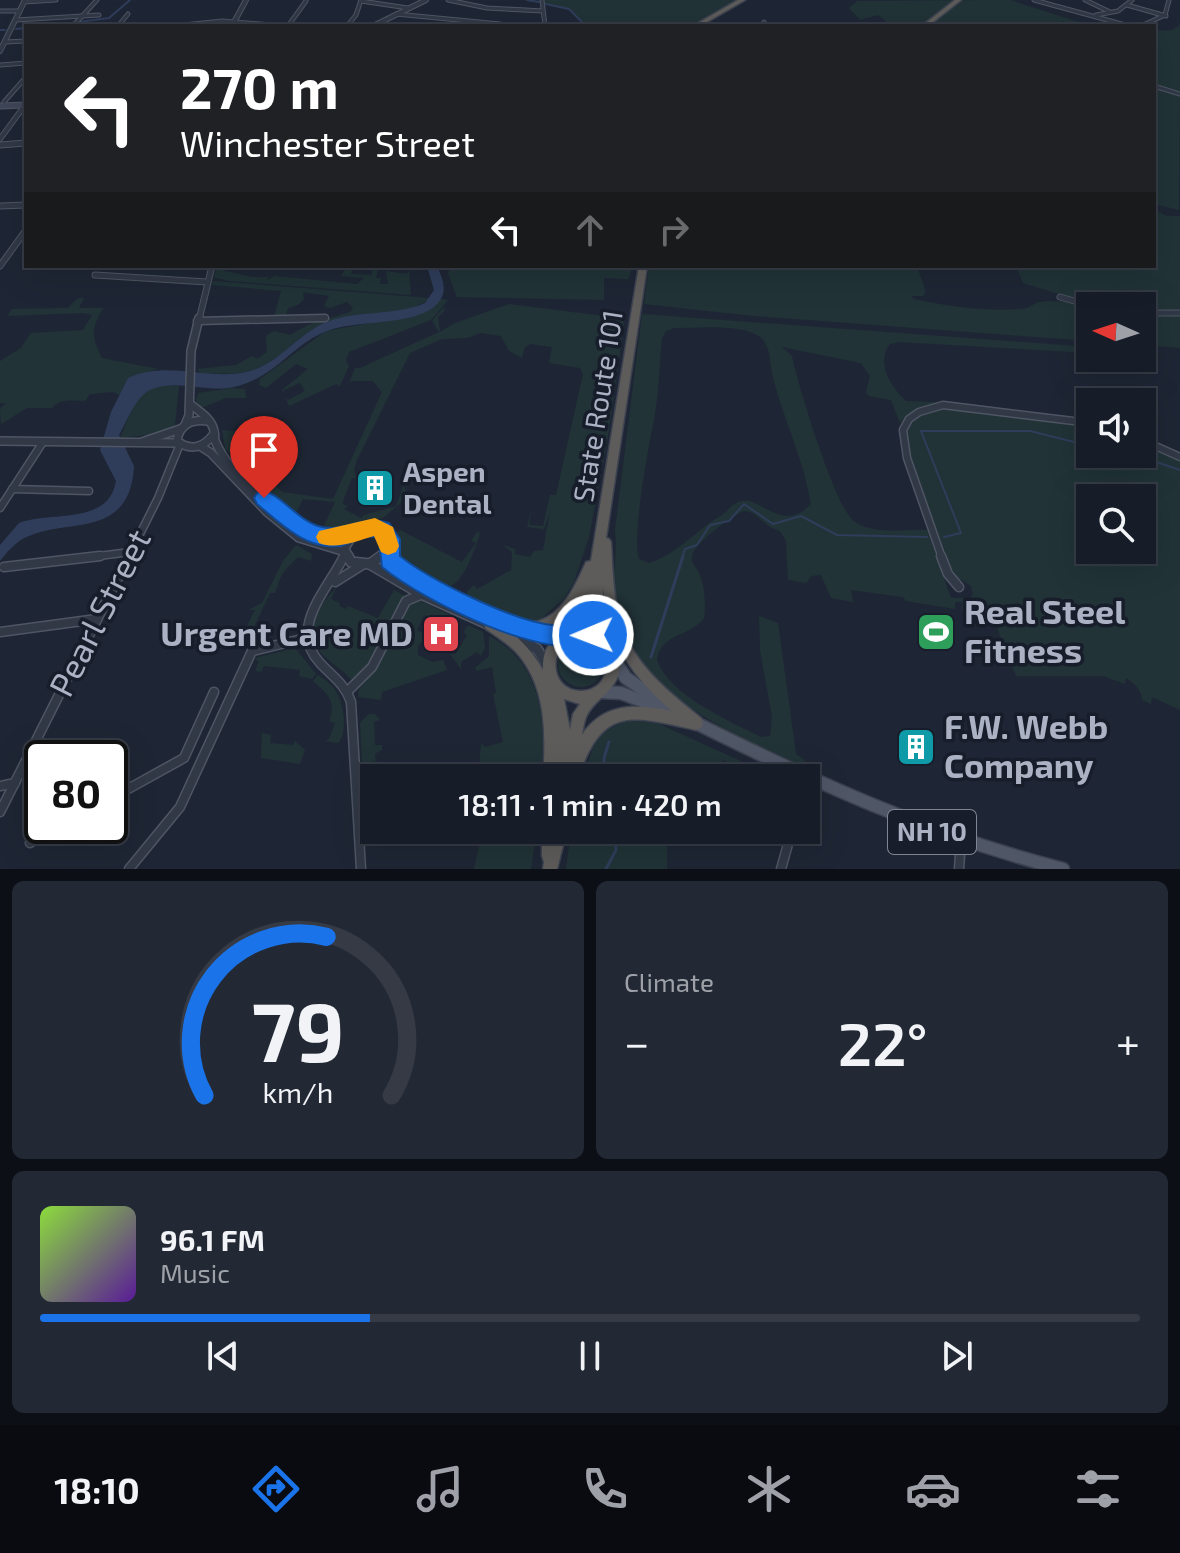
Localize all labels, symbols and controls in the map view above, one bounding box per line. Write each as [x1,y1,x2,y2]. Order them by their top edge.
text: 270 m [180,53,339,120]
icon: left [48,56,152,160]
text: Winchester Street [180,121,475,164]
icon: left [484,208,528,252]
icon: ahead [568,208,612,252]
icon: right [652,208,696,252]
north arrow [1076,292,1156,372]
map controls [1076,292,1156,564]
street label: State Route 101 [565,308,629,504]
button: sound [1076,388,1156,468]
pin [230,416,298,498]
icon: arrive [242,428,286,472]
place label: Aspen Dental [403,454,492,520]
building icon: Aspen Dental [354,467,396,509]
button: search [1076,484,1156,564]
street label: Pearl Street [39,522,158,703]
place label: Real Steel Fitness [964,590,1126,670]
position arrow [551,593,635,677]
sports icon: Real Steel Fitness [915,611,957,653]
place label: Urgent Care MD [160,612,413,653]
hospital icon: Urgent Care MD [420,613,462,655]
place label: F.W. Webb Company [944,705,1108,786]
building icon: F.W. Webb Company [895,726,937,768]
speed limit sign: 80 [24,740,128,844]
text: 18:11 · 1 min · 420 m [458,786,722,822]
road number: NH 10 [888,810,976,854]
text: Climate [624,966,714,997]
text: 79 [251,979,345,1079]
text: 22° [838,1006,928,1078]
text: − [624,1015,650,1068]
text: + [1116,1015,1140,1068]
text: km/h [263,1074,333,1109]
text: 96.1 FM [160,1221,265,1257]
text: Music [160,1257,230,1288]
icon: previous [201,1334,245,1378]
icon: pause [568,1334,612,1378]
icon: next [935,1334,979,1378]
icon: directions [248,1461,304,1517]
icon: music [412,1461,468,1517]
icon: phone [577,1461,633,1517]
icon: climate [741,1461,797,1517]
icon: car [905,1461,961,1517]
icon: filters [1070,1461,1126,1517]
text: 18:10 [54,1468,140,1511]

